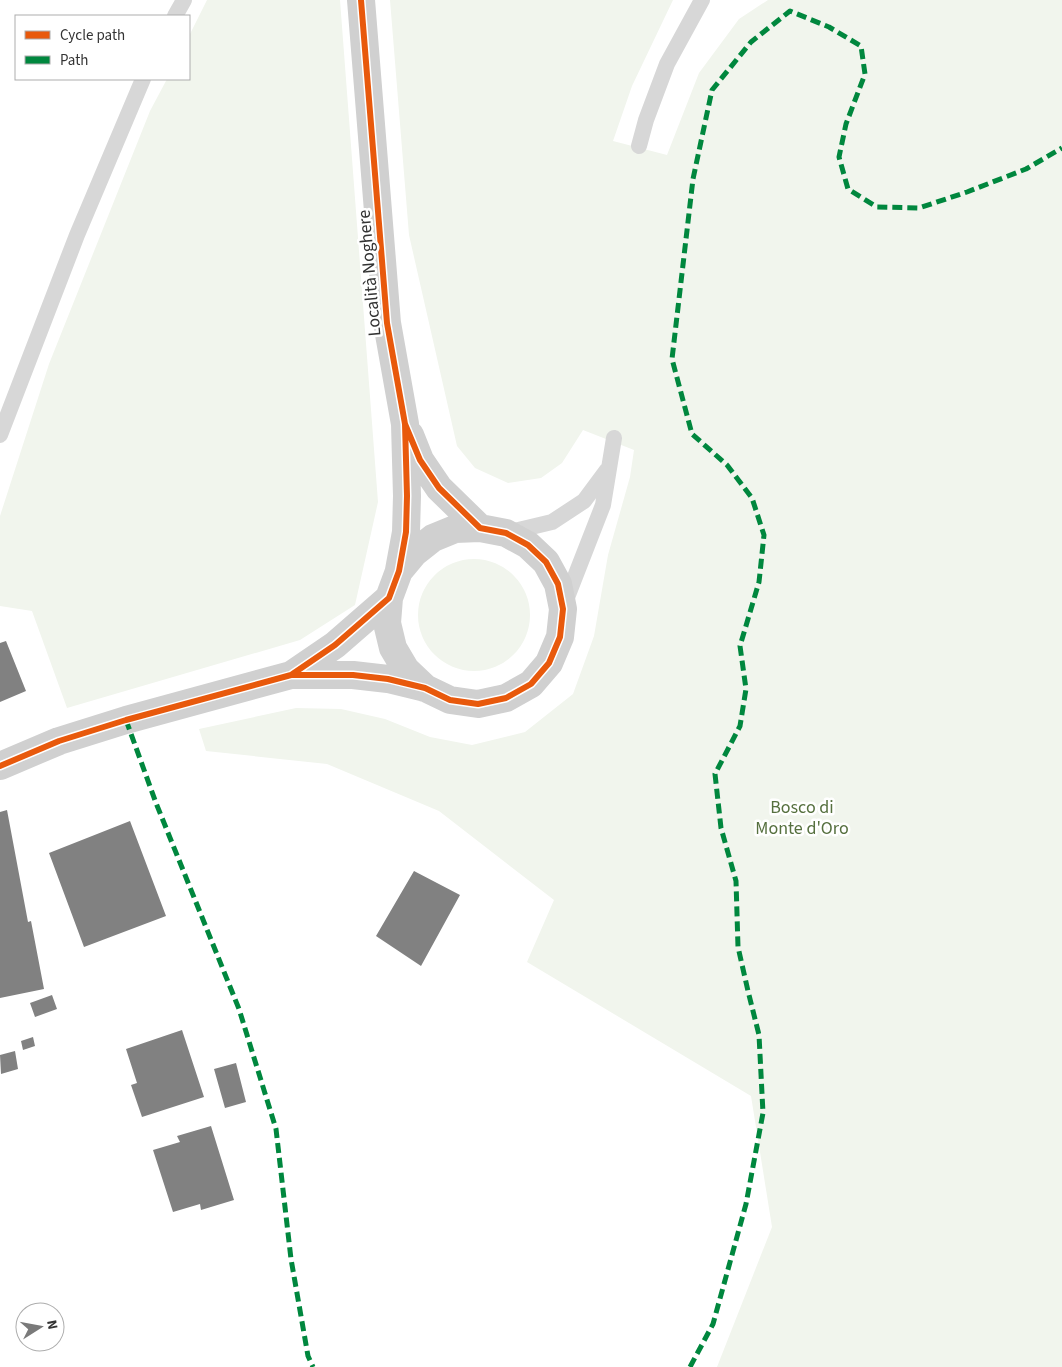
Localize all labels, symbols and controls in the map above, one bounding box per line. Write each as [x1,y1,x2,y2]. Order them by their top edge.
legend [15,15,190,80]
text: Cycle path [60,25,125,46]
text: Path [60,50,88,71]
street label: Località Noghere [352,209,387,337]
park label: Bosco di Monte d'Oro [755,795,849,841]
north arrow [15,1302,65,1352]
text: N [41,1318,62,1331]

